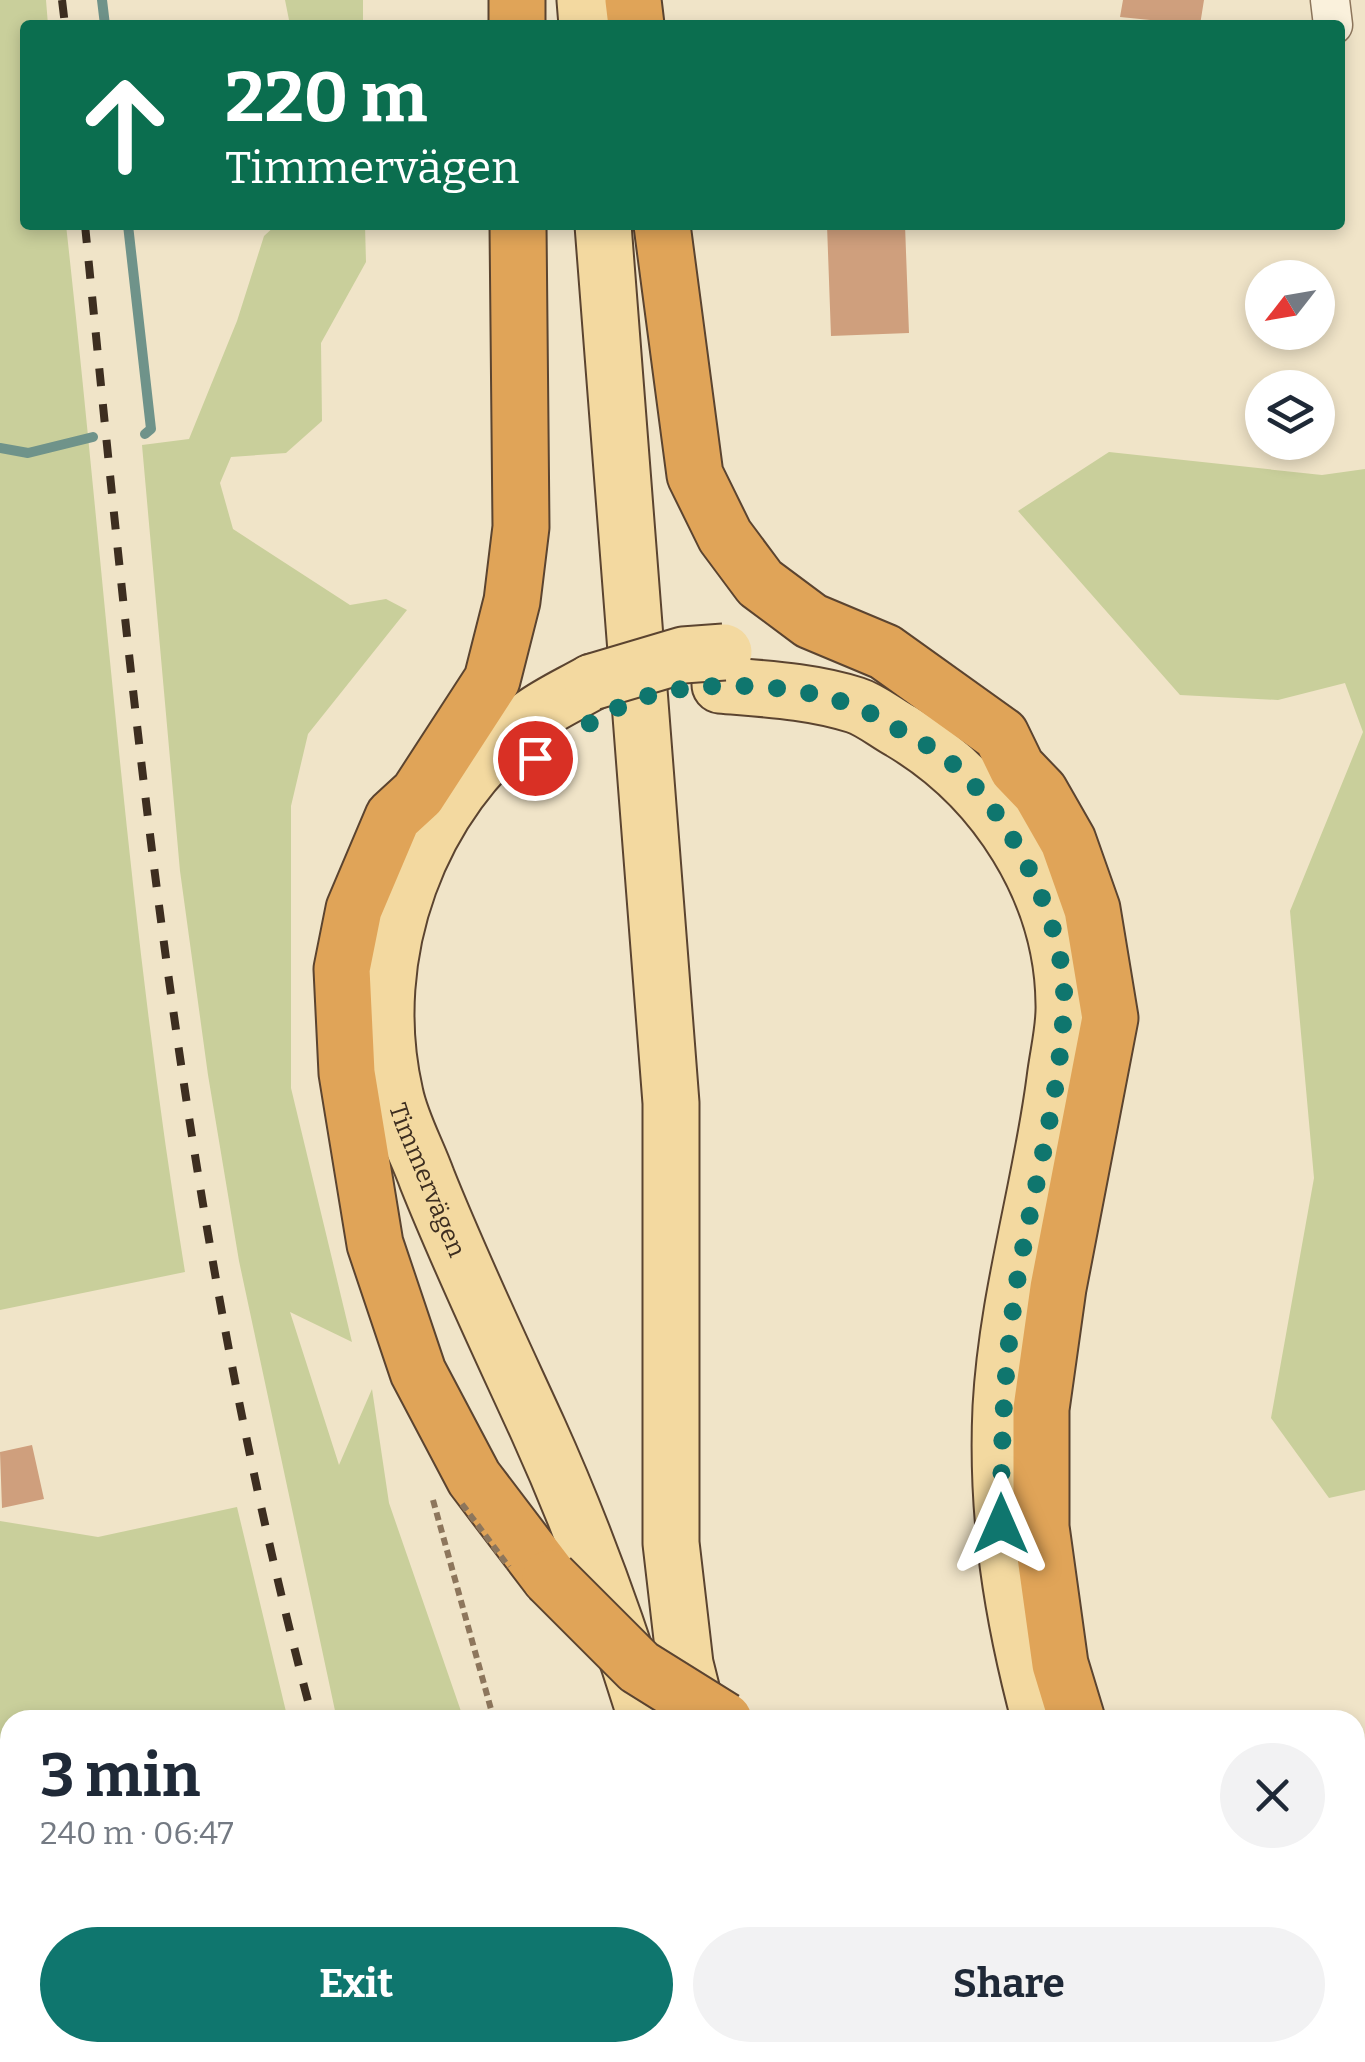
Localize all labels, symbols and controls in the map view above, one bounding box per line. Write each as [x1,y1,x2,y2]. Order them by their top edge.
text: 220 m [225,56,428,140]
icon: ahead [60,60,190,190]
text: Timmervägen [225,141,519,195]
north arrow [1245,260,1335,350]
map controls [1245,260,1335,460]
button: layers [1245,370,1335,460]
pin [493,716,578,801]
icon: arrive [508,731,563,786]
street label: Timmervägen [382,1099,472,1262]
position arrow [949,1472,1053,1576]
text: 3 min [40,1740,200,1812]
button: close [1220,1743,1325,1848]
text: 240 m · 06:47 [40,1814,233,1852]
button: Exit [40,1927,673,2042]
button: Share [693,1927,1325,2042]

